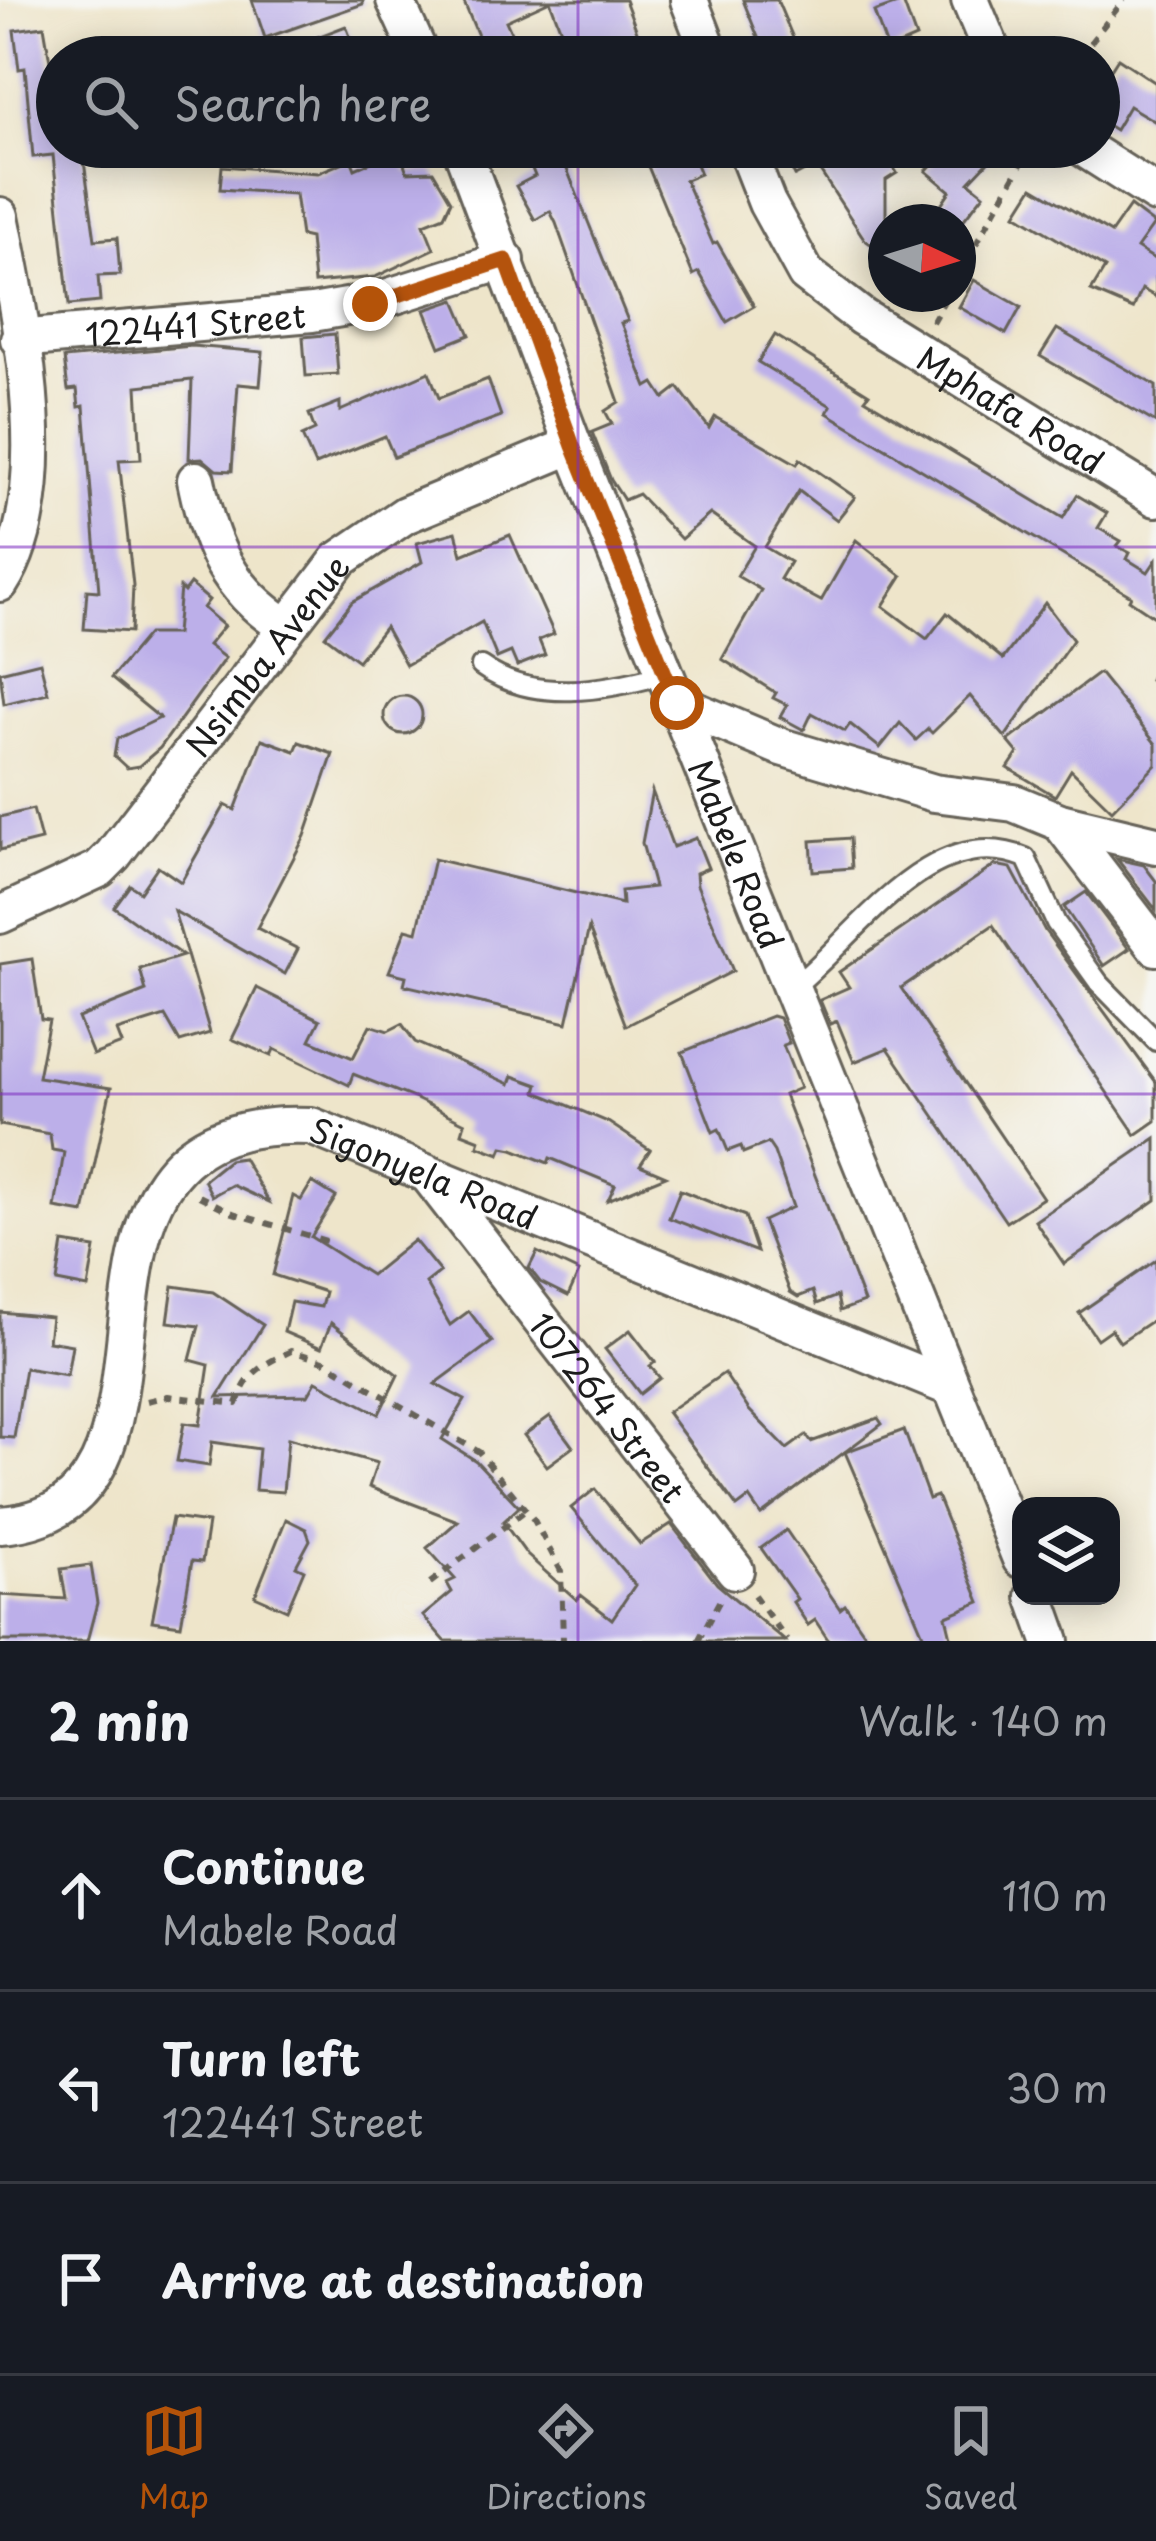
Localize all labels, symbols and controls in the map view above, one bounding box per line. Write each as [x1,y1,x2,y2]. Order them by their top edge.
search box [36,36,1120,168]
text: Search here [174,68,431,136]
icon: search [78,69,144,135]
north arrow [868,204,976,312]
route end [343,277,397,331]
street label: 122441 Street [83,289,308,358]
street label: Mphafa Road [908,332,1114,485]
street label: Nsimba Avenue [172,543,360,767]
route start [650,676,704,730]
street label: Mabele Road [677,752,798,956]
street label: Sigonyela Road [303,1103,546,1241]
street label: 107264 Street [518,1301,698,1513]
map controls [1012,1497,1120,1605]
button: layers [1012,1497,1120,1605]
text: 2 min [48,1681,190,1758]
text: Walk · 140 m [859,1690,1108,1749]
text: Continue [162,1831,365,1899]
icon: ahead [48,1862,114,1928]
text: 110 m [1002,1865,1108,1924]
text: Mabele Road [162,1899,398,1958]
text: Turn left [162,2023,361,2091]
icon: left [48,2054,114,2120]
text: 30 m [1005,2057,1108,2116]
text: 122441 Street [162,2091,423,2150]
text: Arrive at destination [162,2245,645,2313]
icon: arrive [48,2246,114,2312]
tab: Map [139,2398,209,2520]
tab: Directions [486,2398,647,2520]
tab: Saved [924,2398,1017,2520]

